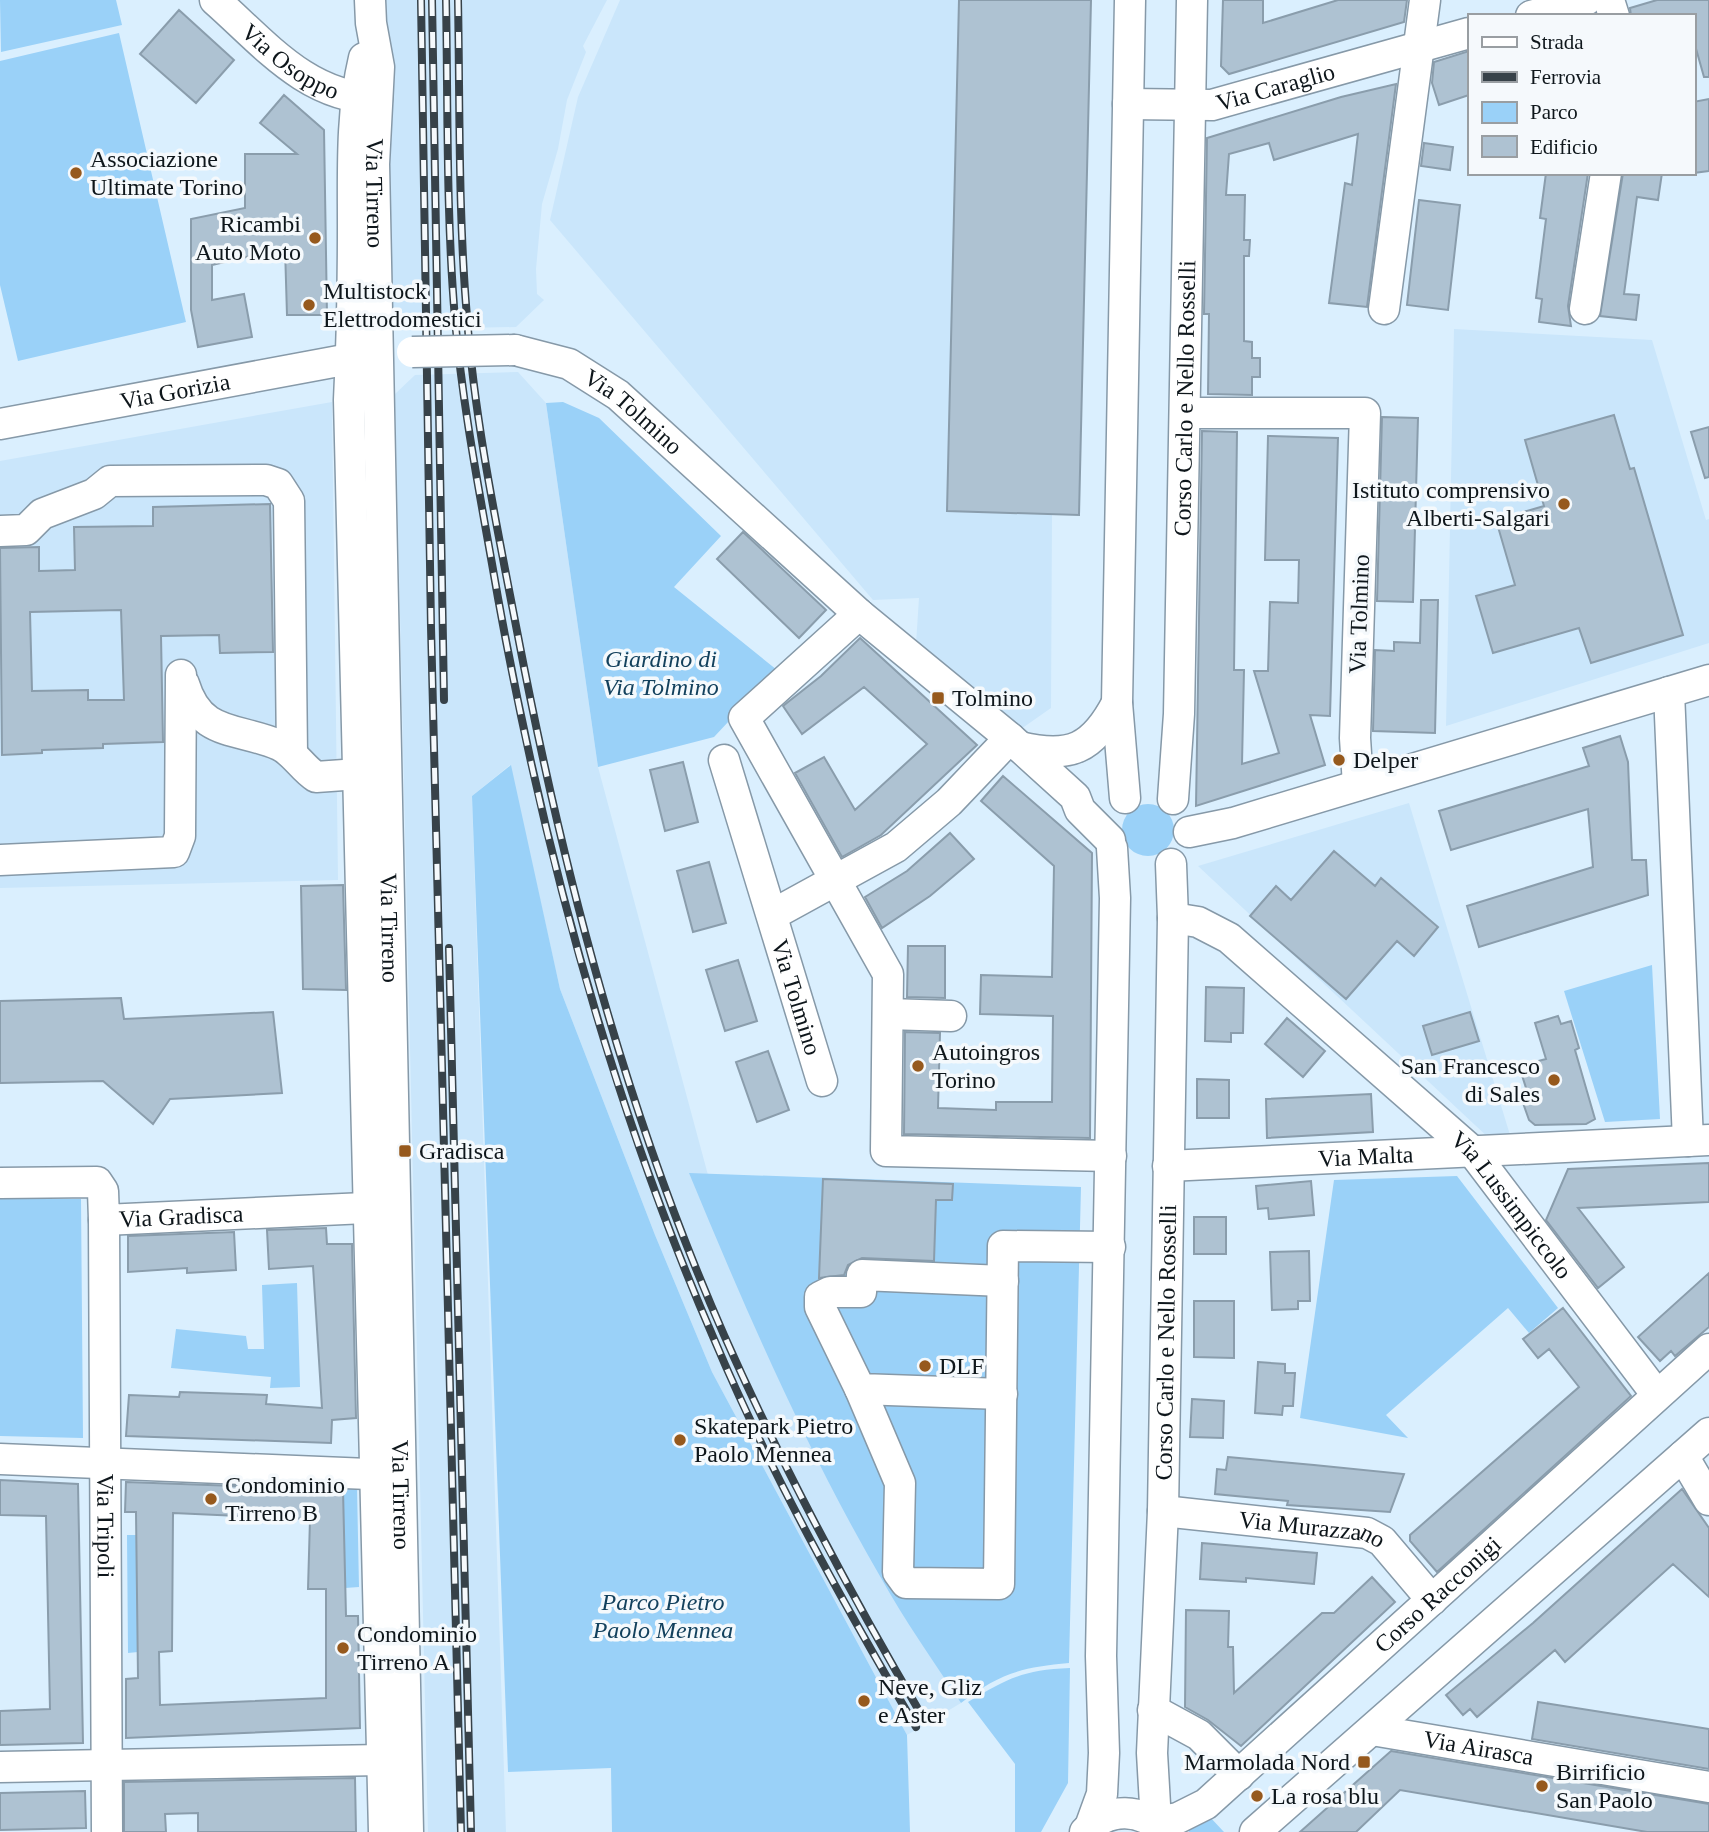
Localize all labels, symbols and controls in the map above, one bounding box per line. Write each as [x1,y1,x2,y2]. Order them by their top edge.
legend [1468,14,1695,175]
street label: Via Osoppo [236,18,342,105]
text: Strada [1530,30,1584,54]
street label: Via Caraglio [1213,58,1338,116]
text: Ferrovia [1530,65,1602,89]
text: Parco [1530,100,1578,124]
text: Edificio [1530,135,1598,159]
street label: Via Tirreno [361,138,389,248]
place label: Associazione Ultimate Torino [90,146,243,200]
marker: Associazione Ultimate Torino [68,165,84,181]
place label: Ricambi Auto Moto [195,211,301,265]
marker: Ricambi Auto Moto [307,230,323,246]
street label: Corso Carlo e Nello Rosselli [1169,260,1200,537]
place label: Multistock Elettrodomestici [323,278,482,332]
marker: Multistock Elettrodomestici [301,297,317,313]
street label: Via Tolmino [579,364,688,460]
street label: Via Gorizia [118,368,232,414]
place label: Istituto comprensivo Alberti-Salgari [1352,477,1550,531]
marker: Istituto comprensivo Alberti-Salgari [1556,496,1572,512]
street label: Via Tolmino [1344,554,1374,674]
park label: Giardino di Via Tolmino [603,646,719,700]
place label: Tolmino [952,685,1033,711]
marker: Tolmino [930,690,946,706]
place label: Delper [1353,747,1418,773]
marker: Delper [1331,752,1347,768]
street label: Via Tirreno [375,873,404,983]
street label: Via Tolmino [766,936,826,1058]
place label: Autoingros Torino [932,1039,1040,1093]
place label: San Francesco di Sales [1401,1053,1540,1107]
marker: Autoingros Torino [910,1058,926,1074]
marker: San Francesco di Sales [1546,1072,1562,1088]
street label: Via Lussimpiccolo [1446,1126,1577,1284]
place label: Gradisca [419,1138,505,1164]
street label: Via Malta [1318,1141,1414,1172]
marker: Gradisca [397,1143,413,1159]
street label: Via Gradisca [118,1201,244,1232]
street label: Corso Carlo e Nello Rosselli [1151,1204,1181,1481]
place label: DLF [939,1353,984,1379]
marker: DLF [917,1358,933,1374]
place label: Skatepark Pietro Paolo Mennea [694,1413,853,1467]
marker: Skatepark Pietro Paolo Mennea [672,1432,688,1448]
street label: Via Tirreno [387,1440,415,1550]
place label: Condominio Tirreno B [225,1472,345,1526]
street label: Via Tripoli [92,1474,119,1579]
marker: Condominio Tirreno B [203,1491,219,1507]
street label: Via Murazzano [1238,1506,1389,1553]
street label: Corso Racconigi [1369,1531,1506,1658]
park label: Parco Pietro Paolo Mennea [592,1589,733,1643]
place label: Condominio Tirreno A [357,1621,477,1675]
marker: Condominio Tirreno A [335,1640,351,1656]
place label: Neve, Gliz e Aster [878,1674,982,1728]
marker: Neve, Gliz e Aster [856,1693,872,1709]
street label: Via Airasca [1421,1726,1536,1770]
place label: Marmolada Nord [1184,1749,1350,1775]
marker: Marmolada Nord [1356,1754,1372,1770]
place label: Birrificio San Paolo [1556,1759,1653,1813]
marker: Birrificio San Paolo [1534,1778,1550,1794]
place label: La rosa blu [1271,1783,1379,1809]
marker: La rosa blu [1249,1788,1265,1804]

